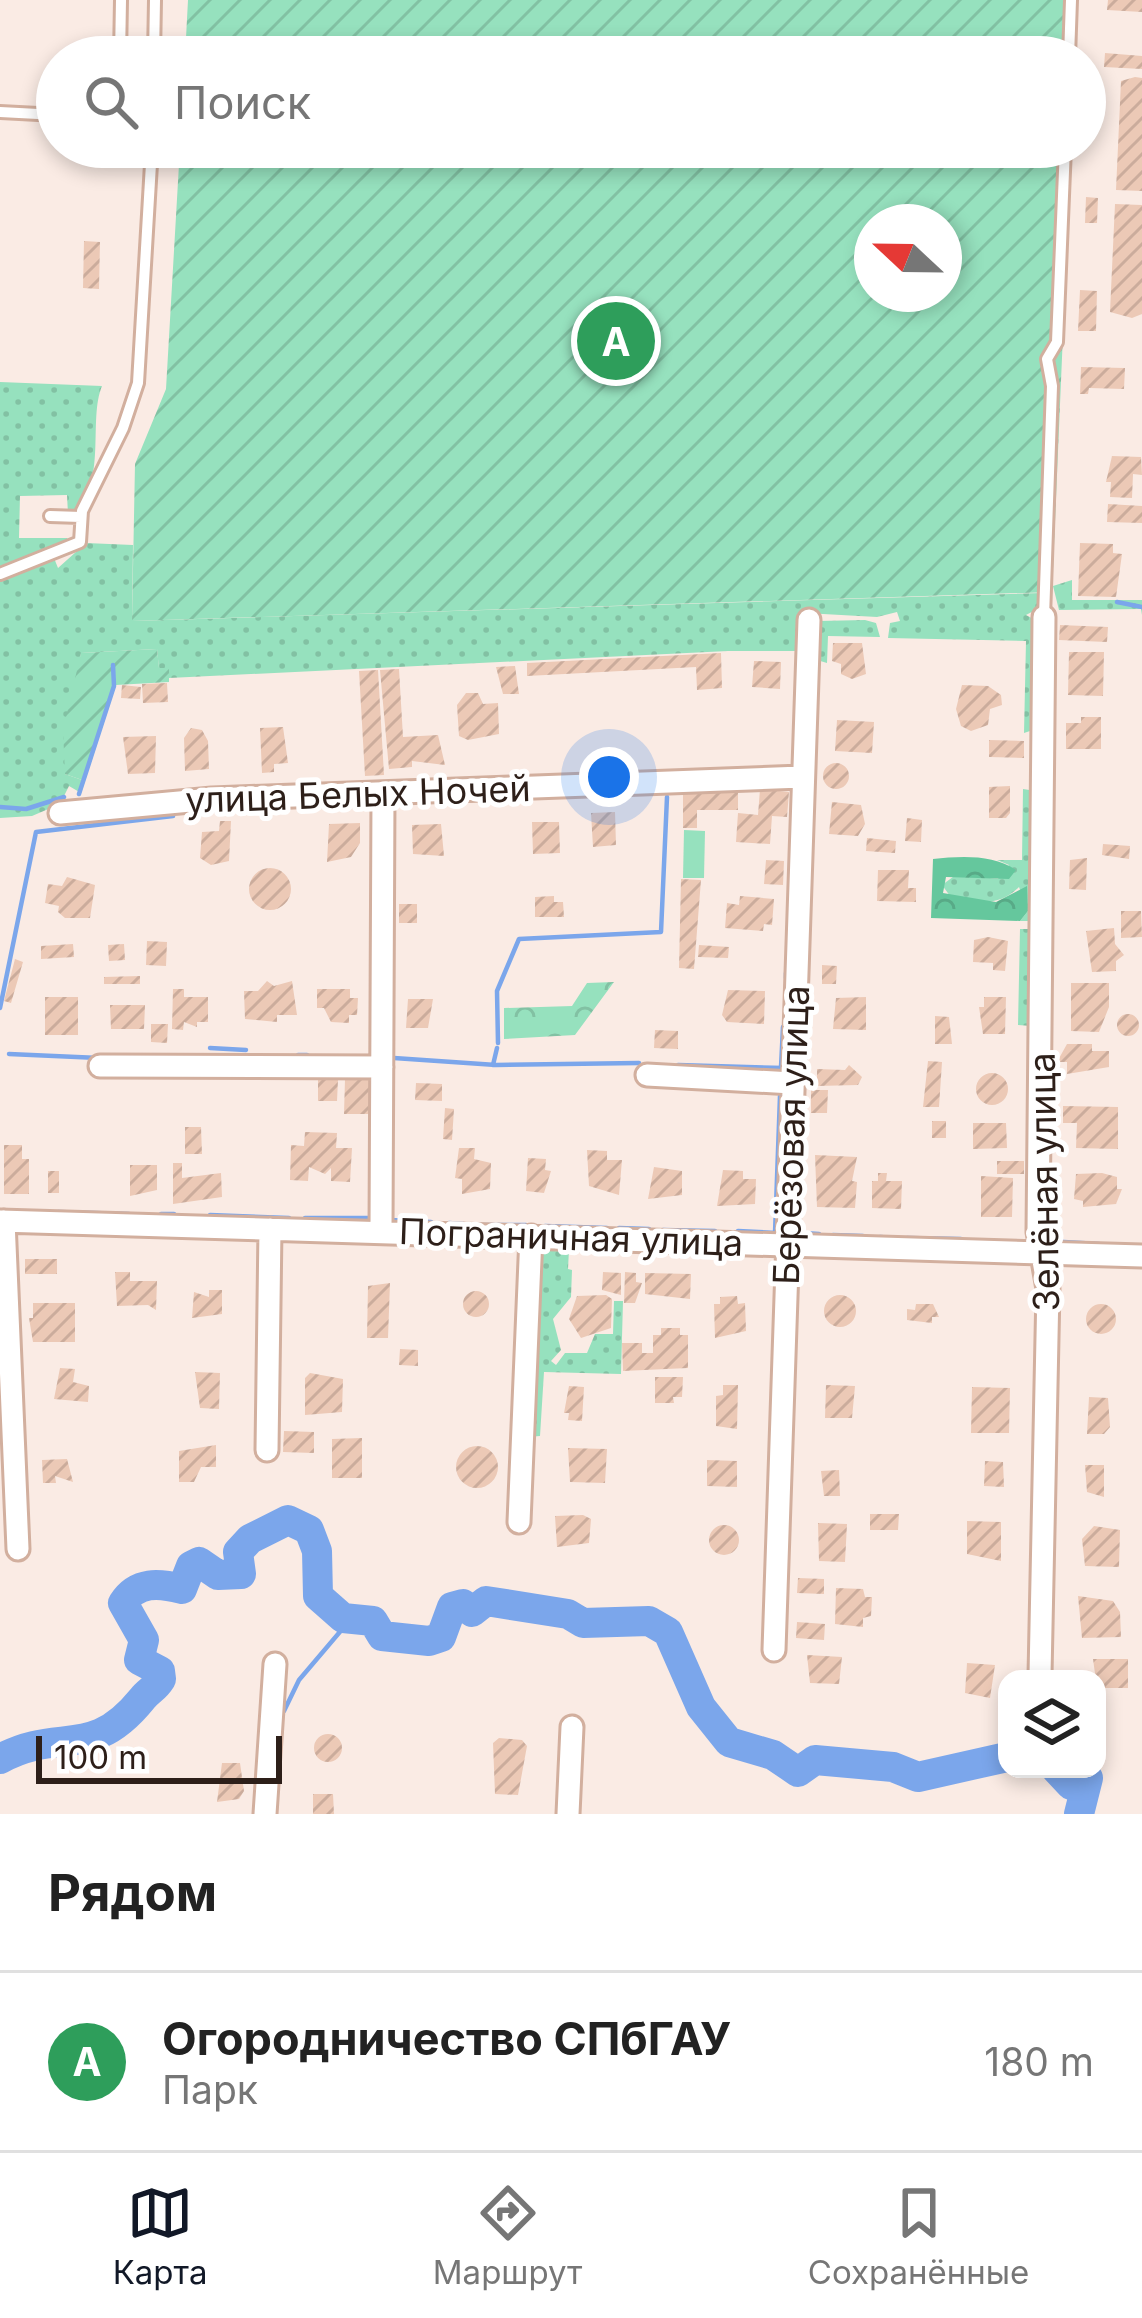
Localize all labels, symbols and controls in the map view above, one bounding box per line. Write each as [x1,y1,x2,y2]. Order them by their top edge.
search box [36,36,1106,168]
icon: search [78,69,144,135]
text: Поиск [174,75,311,130]
north arrow [854,204,962,312]
pin: A [577,296,655,386]
your location [579,747,639,807]
street label: улица Белых Ночей [185,766,531,822]
street label: Берёзовая улица [764,985,818,1285]
street label: Зелёная улица [1020,1052,1068,1312]
street label: Пограничная улица [398,1209,744,1265]
map controls [998,1670,1106,1778]
button: layers [998,1670,1106,1778]
scale bar [36,1730,282,1783]
text: 100 m [54,1737,147,1777]
text: Рядом [48,1862,217,1923]
text: Огородничество СПбГАУ [162,2011,731,2066]
text: A [72,2038,102,2085]
text: 180 m [984,2038,1094,2085]
text: Парк [162,2066,258,2113]
tab: Карта [113,2180,207,2292]
tab: Маршрут [433,2180,582,2292]
tab: Сохранённые [808,2180,1029,2292]

